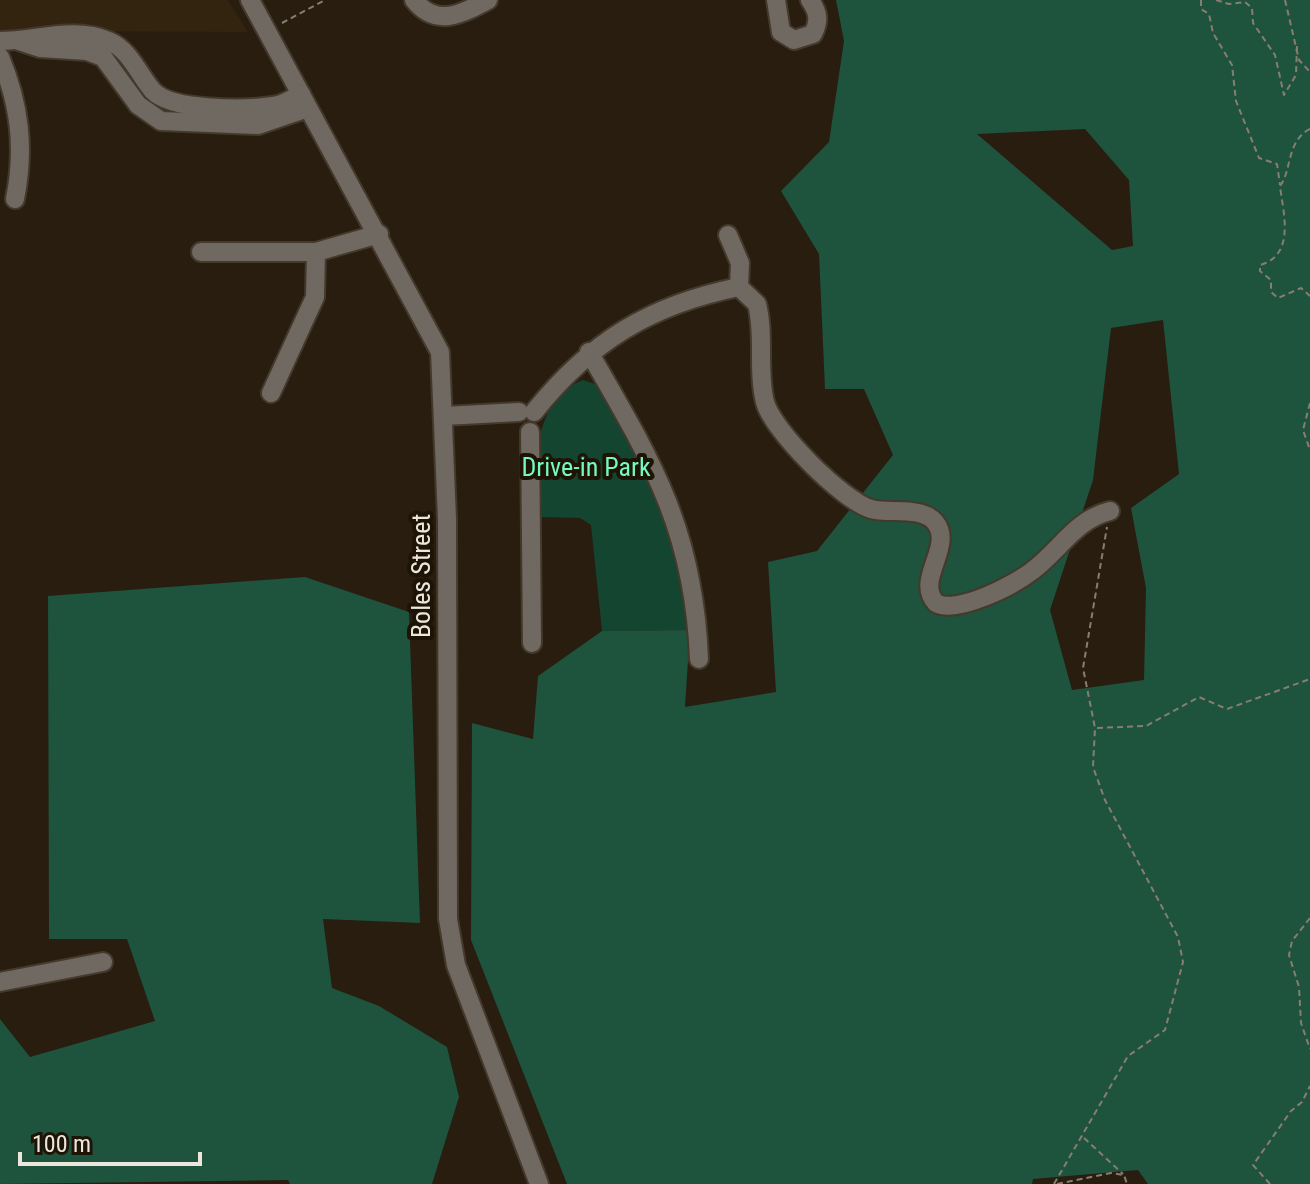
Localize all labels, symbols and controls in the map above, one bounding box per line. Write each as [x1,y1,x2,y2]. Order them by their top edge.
park label: Drive-in Park [521,452,651,482]
street label: Boles Street [406,514,436,638]
scale bar [20,1116,200,1166]
text: 100 m [32,1130,91,1158]

